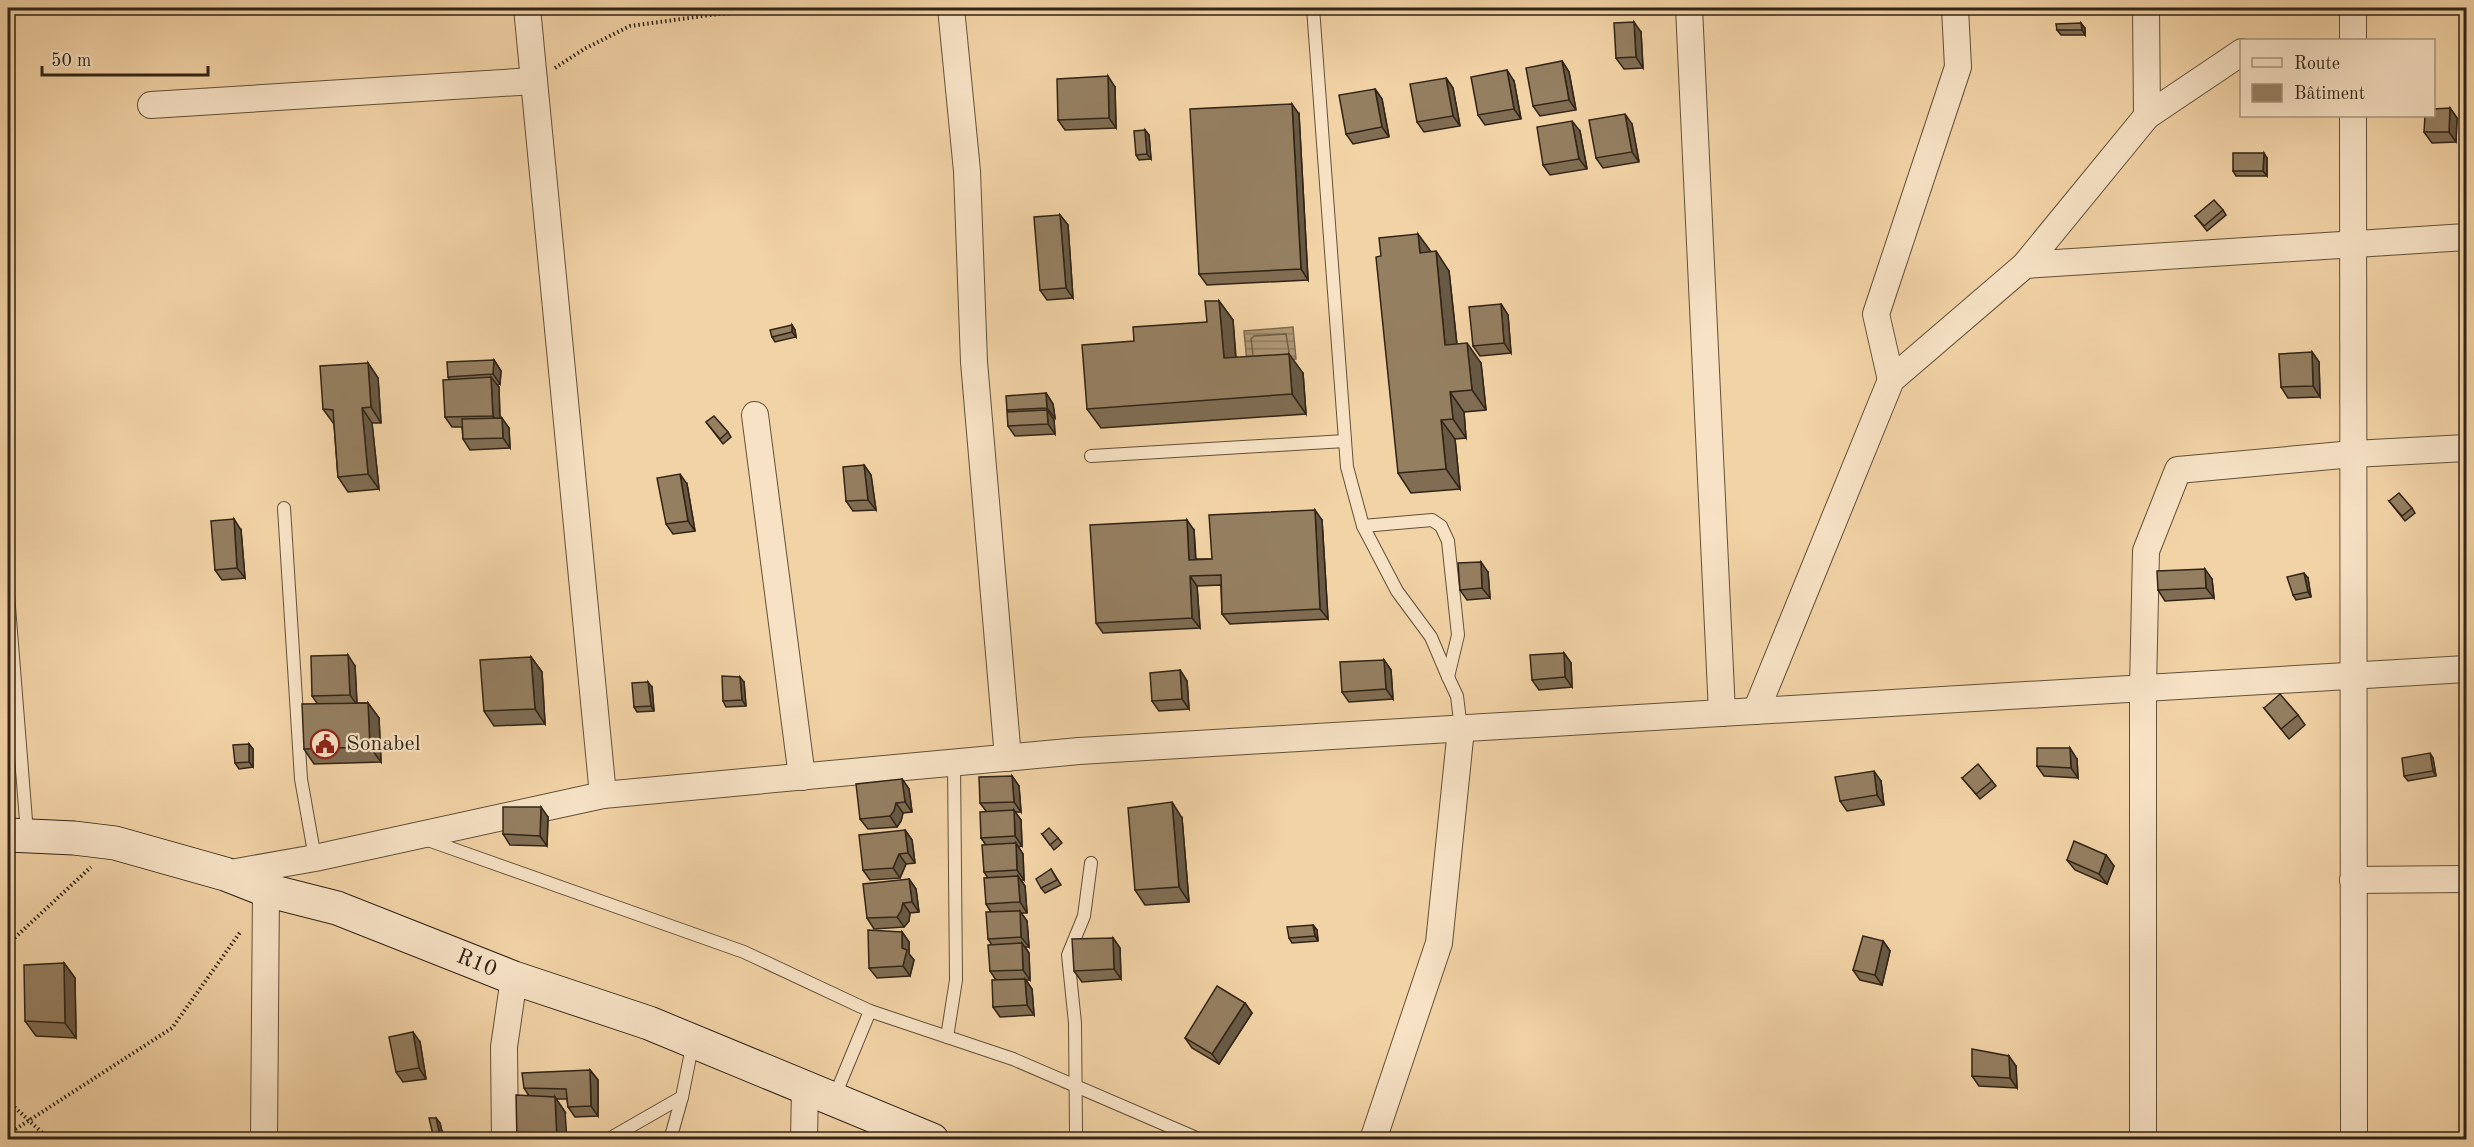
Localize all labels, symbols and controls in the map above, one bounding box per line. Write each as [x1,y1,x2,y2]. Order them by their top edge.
scale bar [42,39,208,77]
legend [2240,39,2435,117]
text: 50 m [51,52,91,70]
text: Route [2294,55,2340,73]
text: Bâtiment [2294,85,2365,103]
public building icon: Sonabel [309,728,341,760]
place label: Sonabel [346,733,421,755]
street label: R10 [453,945,500,981]

